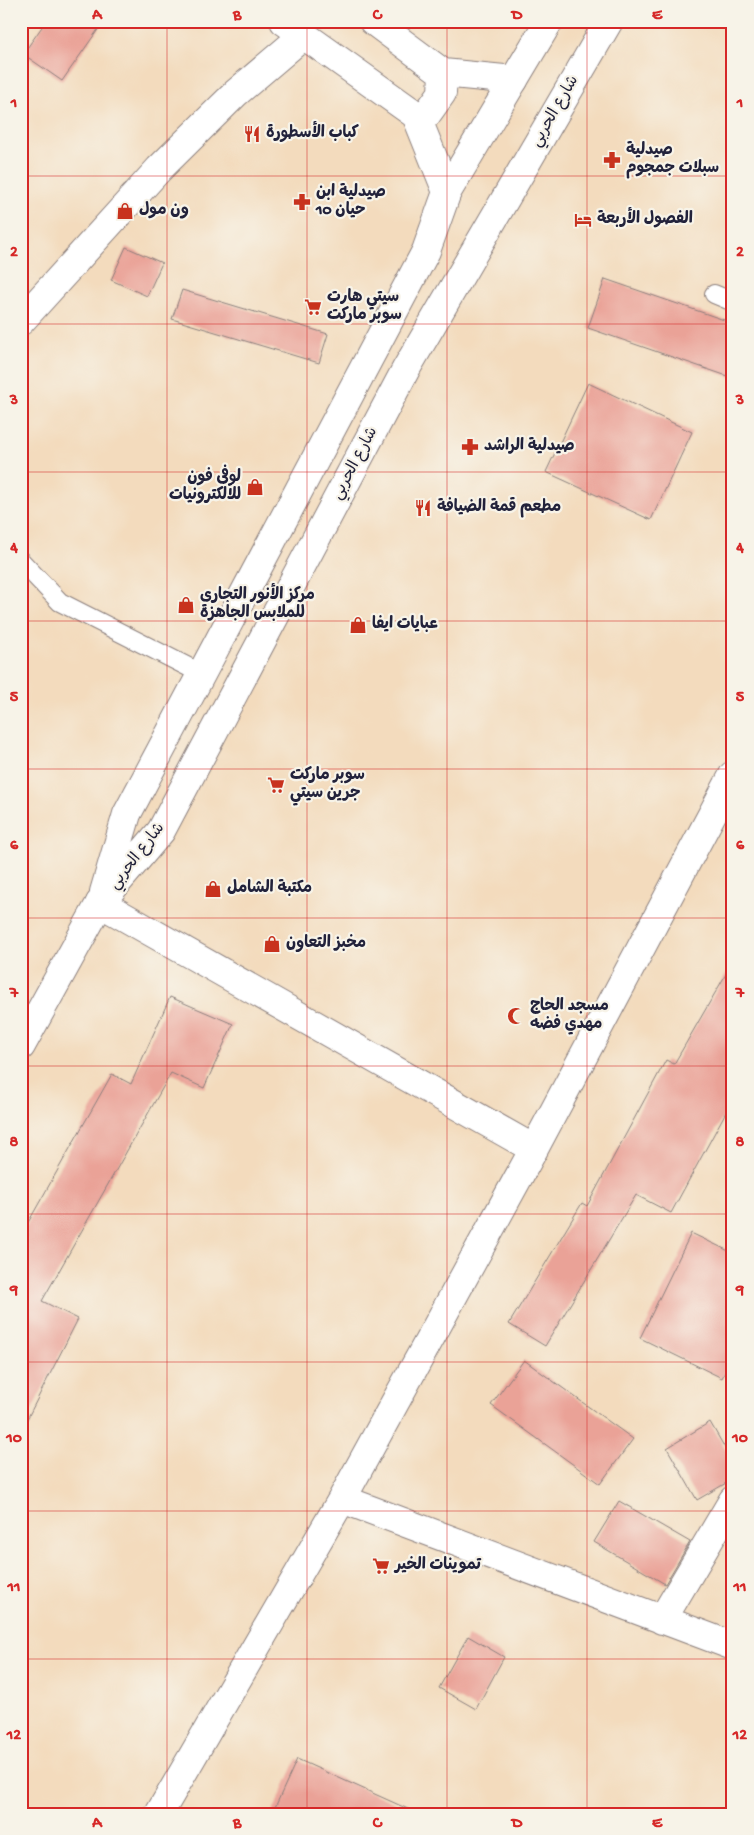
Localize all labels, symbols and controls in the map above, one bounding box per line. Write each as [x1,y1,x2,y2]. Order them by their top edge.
text: A [91,7,103,26]
text: B [232,7,242,26]
text: C [372,7,383,26]
text: D [510,7,523,26]
text: E [652,7,663,26]
street label: شارع الحربي [528,73,586,152]
text: 1 [10,95,17,114]
text: 1 [736,95,743,114]
place label: كباب الأسطورة [266,120,359,144]
restaurant icon: كباب الأسطورة [242,124,262,144]
place label: صيدلية سبلات جمجوم [626,141,719,179]
pharmacy icon: صيدلية سبلات جمجوم [602,150,622,170]
place label: صيدلية ابن حيان 10 [315,183,386,221]
pharmacy icon: صيدلية ابن حيان 10 [292,192,312,212]
shop icon: ون مول [115,201,135,221]
place label: ون مول [139,201,189,221]
place label: الفصول الأربعة [597,206,693,230]
hotel icon: الفصول الأربعة [573,210,593,230]
text: 2 [10,244,18,263]
text: 2 [736,244,744,263]
place label: سيتي هارت سوبر ماركت [327,288,402,326]
supermarket icon: سيتي هارت سوبر ماركت [303,297,323,317]
text: 3 [9,392,18,411]
text: 3 [735,392,744,411]
street label: شارع الحربي [329,424,385,504]
pharmacy icon: صيدلية الراشد [460,437,480,457]
place label: صيدلية الراشد [484,437,575,457]
place label: لوفي فون للالكترونيات [169,464,241,506]
shop icon: لوفي فون للالكترونيات [245,477,265,497]
place label: مطعم قمة الضيافة [437,497,561,518]
restaurant icon: مطعم قمة الضيافة [413,498,433,518]
text: 4 [9,540,18,559]
text: 4 [735,540,744,559]
place label: مركز الأنور التجاري للملابس الجاهزة [200,582,315,624]
shop icon: مركز الأنور التجاري للملابس الجاهزة [176,595,196,615]
shop icon: عبايات ايفا [348,615,368,635]
place label: عبايات ايفا [372,615,438,635]
text: 5 [10,689,19,708]
text: 5 [736,689,745,708]
place label: سوبر ماركت جرين سيتي [290,766,365,806]
supermarket icon: سوبر ماركت جرين سيتي [266,775,286,795]
street label: شارع الحربي [106,820,172,895]
text: 6 [10,837,19,856]
text: 6 [736,837,745,856]
shop icon: مكتبة الشامل [203,879,223,899]
place label: مكتبة الشامل [227,879,312,899]
shop icon: مخبز التعاون [262,934,282,954]
place label: مخبز التعاون [286,934,366,954]
text: 7 [9,985,19,1004]
text: 7 [735,985,745,1004]
place label: مسجد الحاج مهدي فضه [530,997,609,1035]
mosque icon: مسجد الحاج مهدي فضه [506,1006,526,1026]
text: 8 [10,1134,19,1153]
text: 8 [736,1134,745,1153]
text: 9 [9,1282,18,1301]
text: 9 [735,1282,744,1301]
text: 10 [5,1430,22,1449]
text: 10 [731,1430,748,1449]
supermarket icon: تموينات الخير [371,1556,391,1576]
place label: تموينات الخير [393,1556,482,1576]
text: 11 [7,1579,20,1598]
text: 11 [733,1579,746,1598]
text: 12 [6,1727,21,1746]
text: 12 [732,1727,747,1746]
text: A [91,1815,103,1834]
text: B [232,1815,242,1834]
text: C [372,1815,383,1834]
text: D [510,1815,523,1834]
text: E [652,1815,663,1834]

